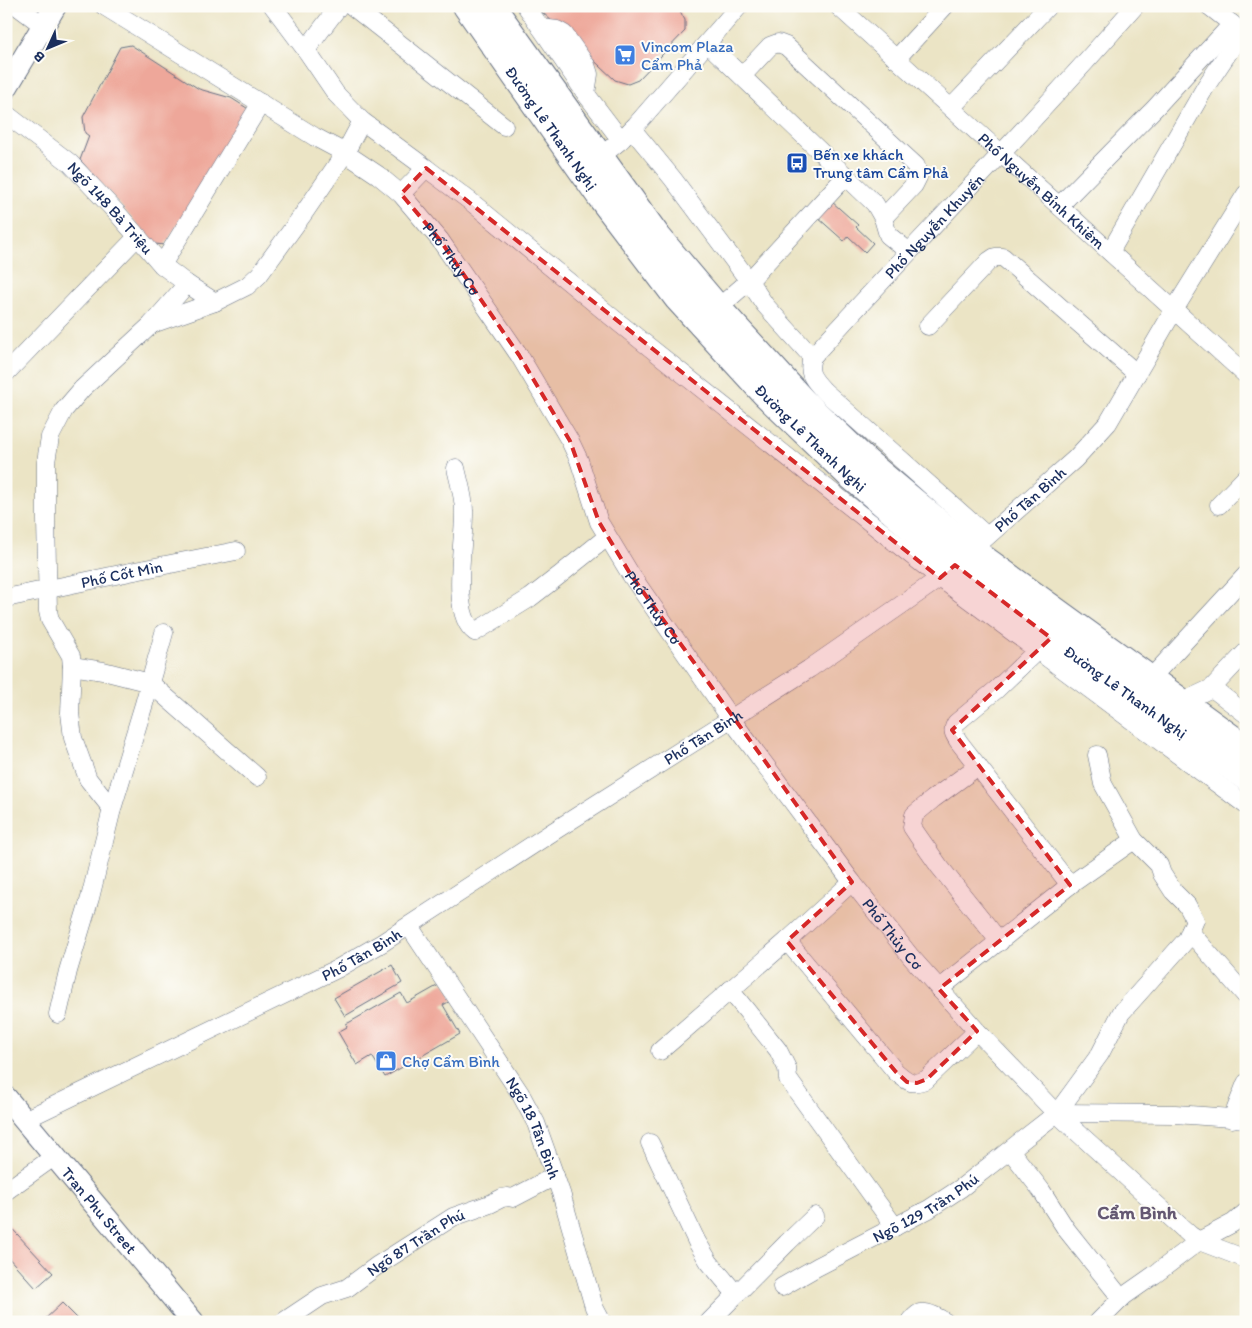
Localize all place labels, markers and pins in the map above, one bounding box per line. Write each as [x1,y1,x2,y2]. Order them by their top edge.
place label: Vincom Plaza Cẩm Phả [641,37,734,74]
supermarket icon: Vincom Plaza Cẩm Phả [613,43,637,67]
place label: Bến xe khách Trung tâm Cẩm Phả [813,145,949,182]
bus stop icon: Bến xe khách Trung tâm Cẩm Phả [785,151,809,175]
shop icon: Chợ Cẩm Bình [374,1049,398,1073]
place label: Chợ Cẩm Bình [402,1052,500,1071]

